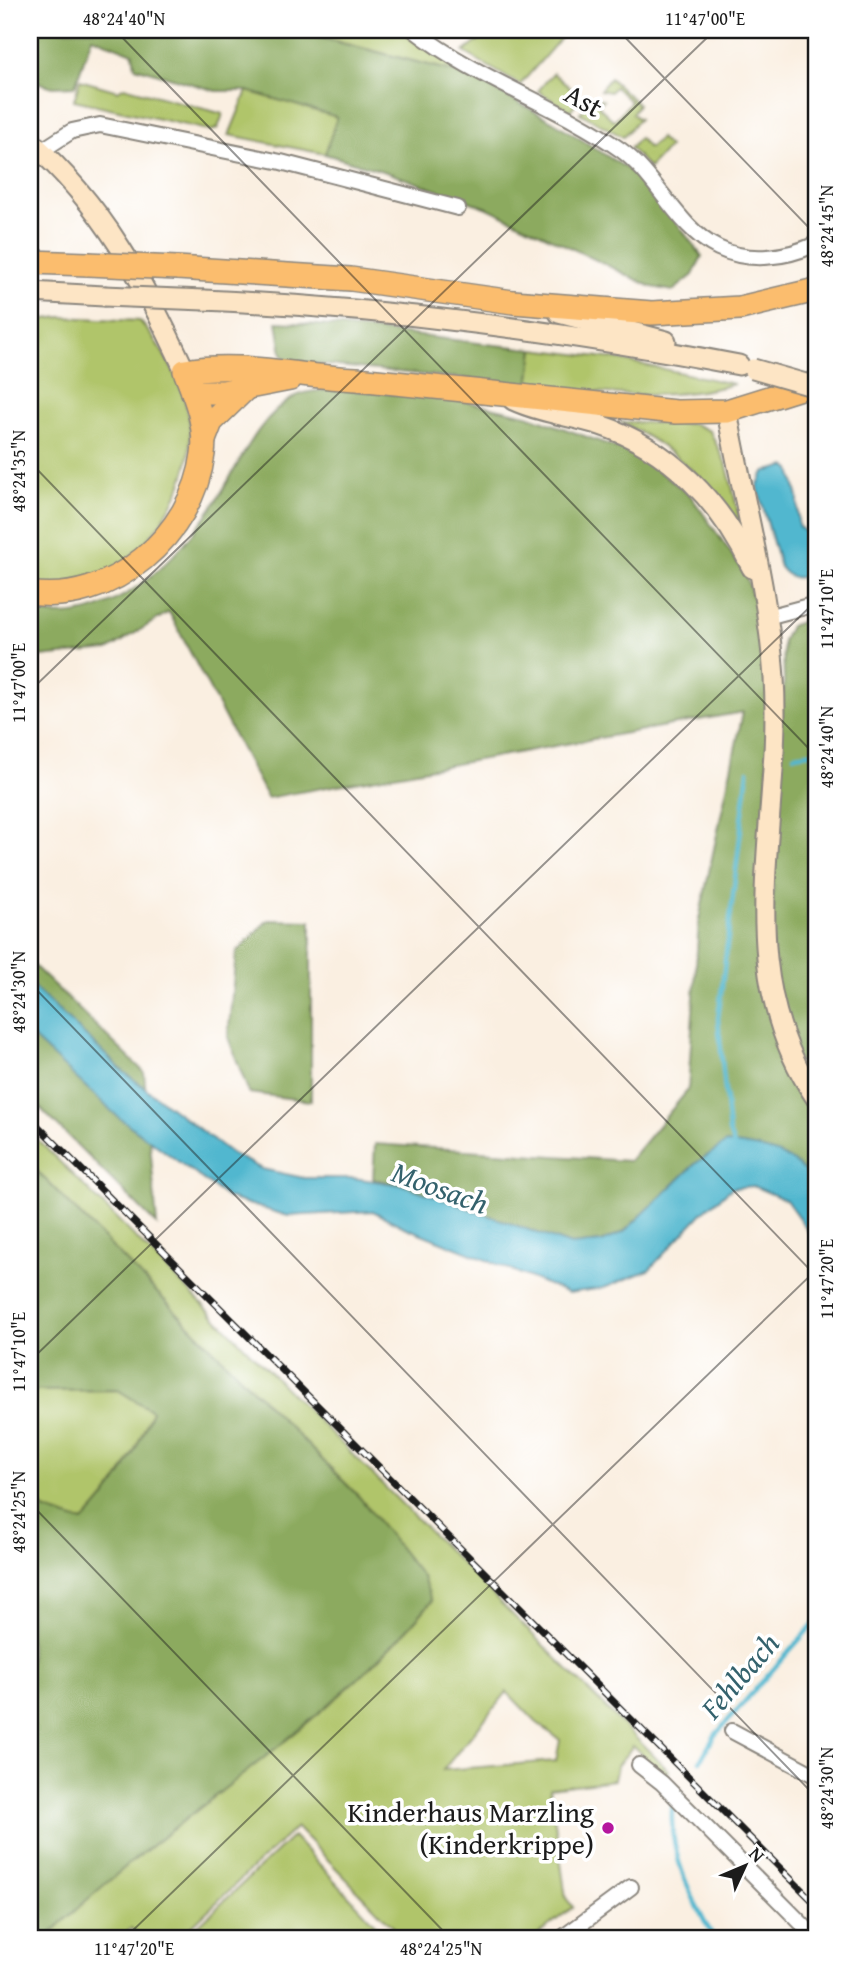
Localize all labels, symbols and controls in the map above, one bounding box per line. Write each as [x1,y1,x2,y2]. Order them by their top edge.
text: 48°24'40"N [83,5,166,32]
text: 11°47'00"E [665,5,745,32]
street label: Ast [558,72,611,127]
text: 48°24'45"N [813,184,840,267]
text: 48°24'35"N [5,429,32,512]
text: 11°47'10"E [813,569,840,649]
text: 11°47'00"E [5,643,32,723]
text: 48°24'40"N [813,705,840,788]
text: 48°24'30"N [5,950,32,1033]
water label: Moosach [386,1149,495,1225]
text: 11°47'20"E [813,1239,840,1319]
text: 11°47'10"E [5,1312,32,1392]
text: 48°24'25"N [5,1470,32,1553]
water label: Fehlbach [689,1623,789,1729]
text: 48°24'30"N [813,1746,840,1829]
place label: Kinderhaus Marzling (Kinderkrippe) [347,1791,594,1864]
marker: Kinderhaus Marzling (Kinderkrippe) [600,1820,616,1836]
north arrow [710,1832,780,1902]
text: N [743,1840,772,1869]
text: 11°47'20"E [94,1935,174,1962]
text: 48°24'25"N [400,1935,483,1962]

